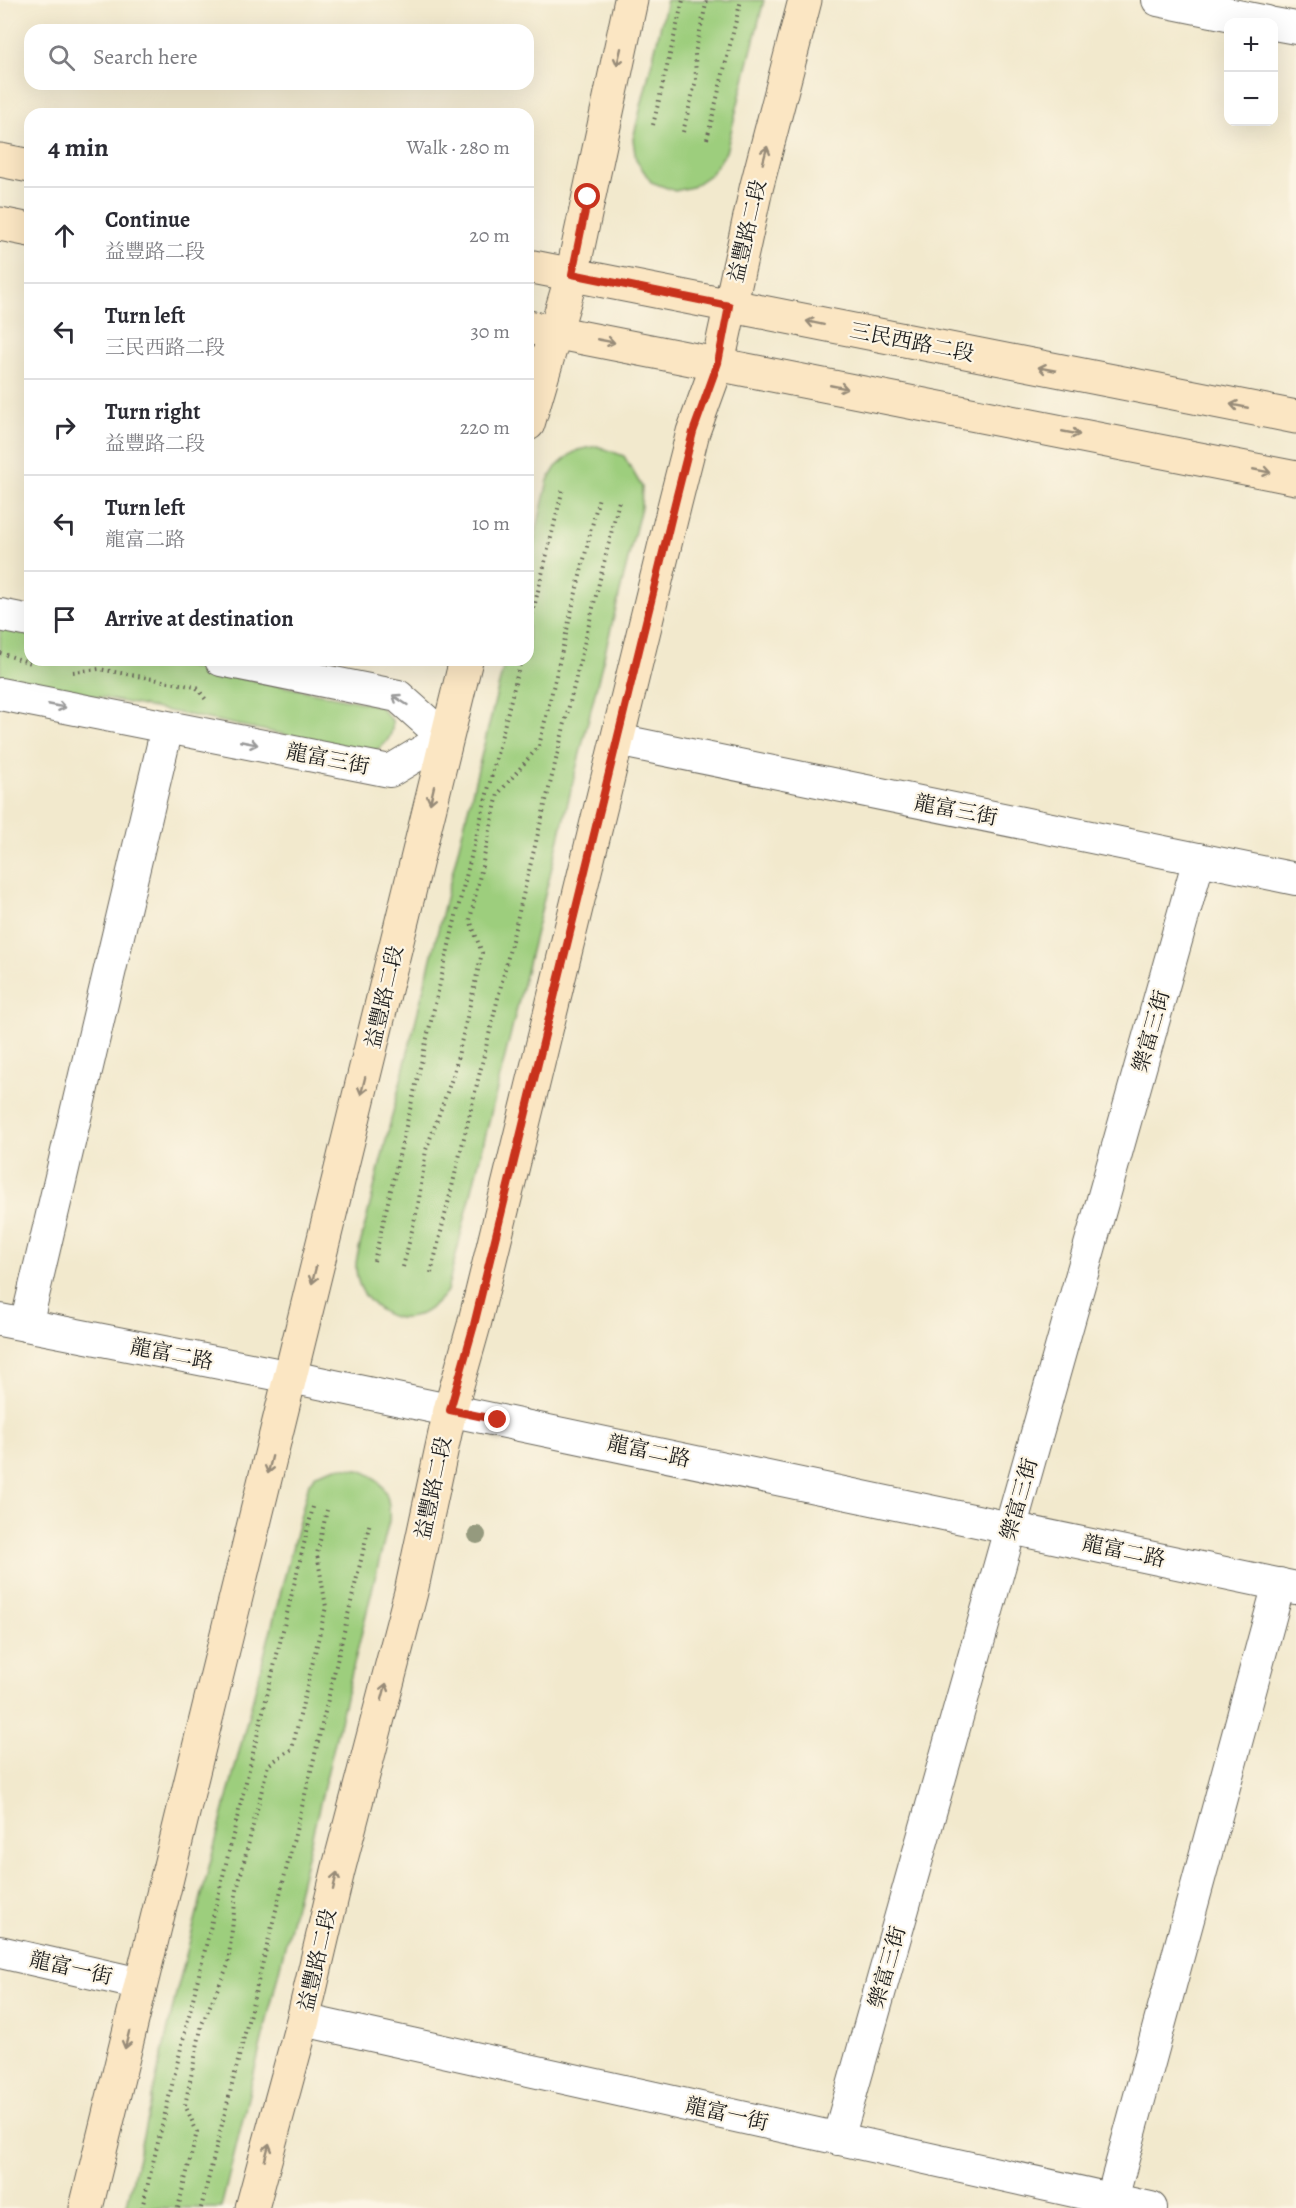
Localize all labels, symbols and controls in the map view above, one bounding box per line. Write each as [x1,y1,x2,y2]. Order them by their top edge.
map controls [1224,18,1278,126]
button: + [1224,18,1278,72]
search box [24,24,534,90]
icon: search [45,41,78,74]
text: Search here [93,42,198,72]
one-way arrow [612,47,624,66]
button: − [1224,72,1278,126]
text: 4 min [48,130,109,165]
text: Walk · 280 m [406,134,510,161]
one-way arrow [760,145,771,164]
street label: 益豐路二段 [722,177,772,285]
route start [574,183,600,209]
text: Continue [105,205,190,235]
icon: ahead [48,219,81,252]
text: 20 m [469,222,510,249]
text: 益豐路二段 [105,238,205,265]
text: Turn left [105,301,185,331]
icon: left [48,315,81,348]
street label: 三民西路二段 [847,316,977,368]
one-way arrow [805,317,825,328]
text: 30 m [470,318,510,345]
text: 三民西路二段 [105,334,225,361]
one-way arrow [596,336,615,347]
one-way arrow [1038,363,1057,374]
one-way arrow [829,382,848,394]
text: Turn right [105,397,201,427]
one-way arrow [1229,400,1249,411]
icon: right [48,411,81,444]
text: 220 m [460,414,510,441]
one-way arrow [1061,428,1080,439]
text: 益豐路二段 [105,430,205,457]
one-way arrow [1252,466,1272,477]
text: Turn left [105,493,185,523]
icon: left [48,507,81,540]
text: 10 m [472,510,510,537]
text: 龍富二路 [105,526,185,553]
icon: arrive [48,603,81,636]
text: Arrive at destination [105,604,294,634]
one-way arrow [392,694,409,707]
one-way arrow [47,701,67,712]
street label: 龍富三街 [284,737,372,781]
one-way arrow [238,738,258,749]
one-way arrow [425,785,437,804]
street label: 龍富三街 [912,788,1000,832]
street label: 益豐路二段 [359,943,409,1051]
street label: 樂富三街 [1126,987,1176,1075]
one-way arrow [356,1077,368,1096]
one-way arrow [308,1266,320,1285]
street label: 龍富二路 [128,1332,216,1376]
route end [484,1406,510,1432]
street label: 龍富二路 [605,1429,693,1473]
street label: 益豐路二段 [408,1434,458,1542]
one-way arrow [263,1455,275,1474]
street label: 樂富三街 [994,1455,1044,1543]
street label: 龍富二路 [1080,1529,1168,1573]
one-way arrow [379,1683,391,1702]
one-way arrow [330,1872,342,1891]
street label: 益豐路二段 [292,1906,342,2014]
street label: 樂富三街 [862,1923,912,2011]
street label: 龍富一街 [27,1945,115,1991]
one-way arrow [121,2031,133,2050]
street label: 龍富一街 [683,2091,771,2137]
one-way arrow [262,2142,273,2161]

